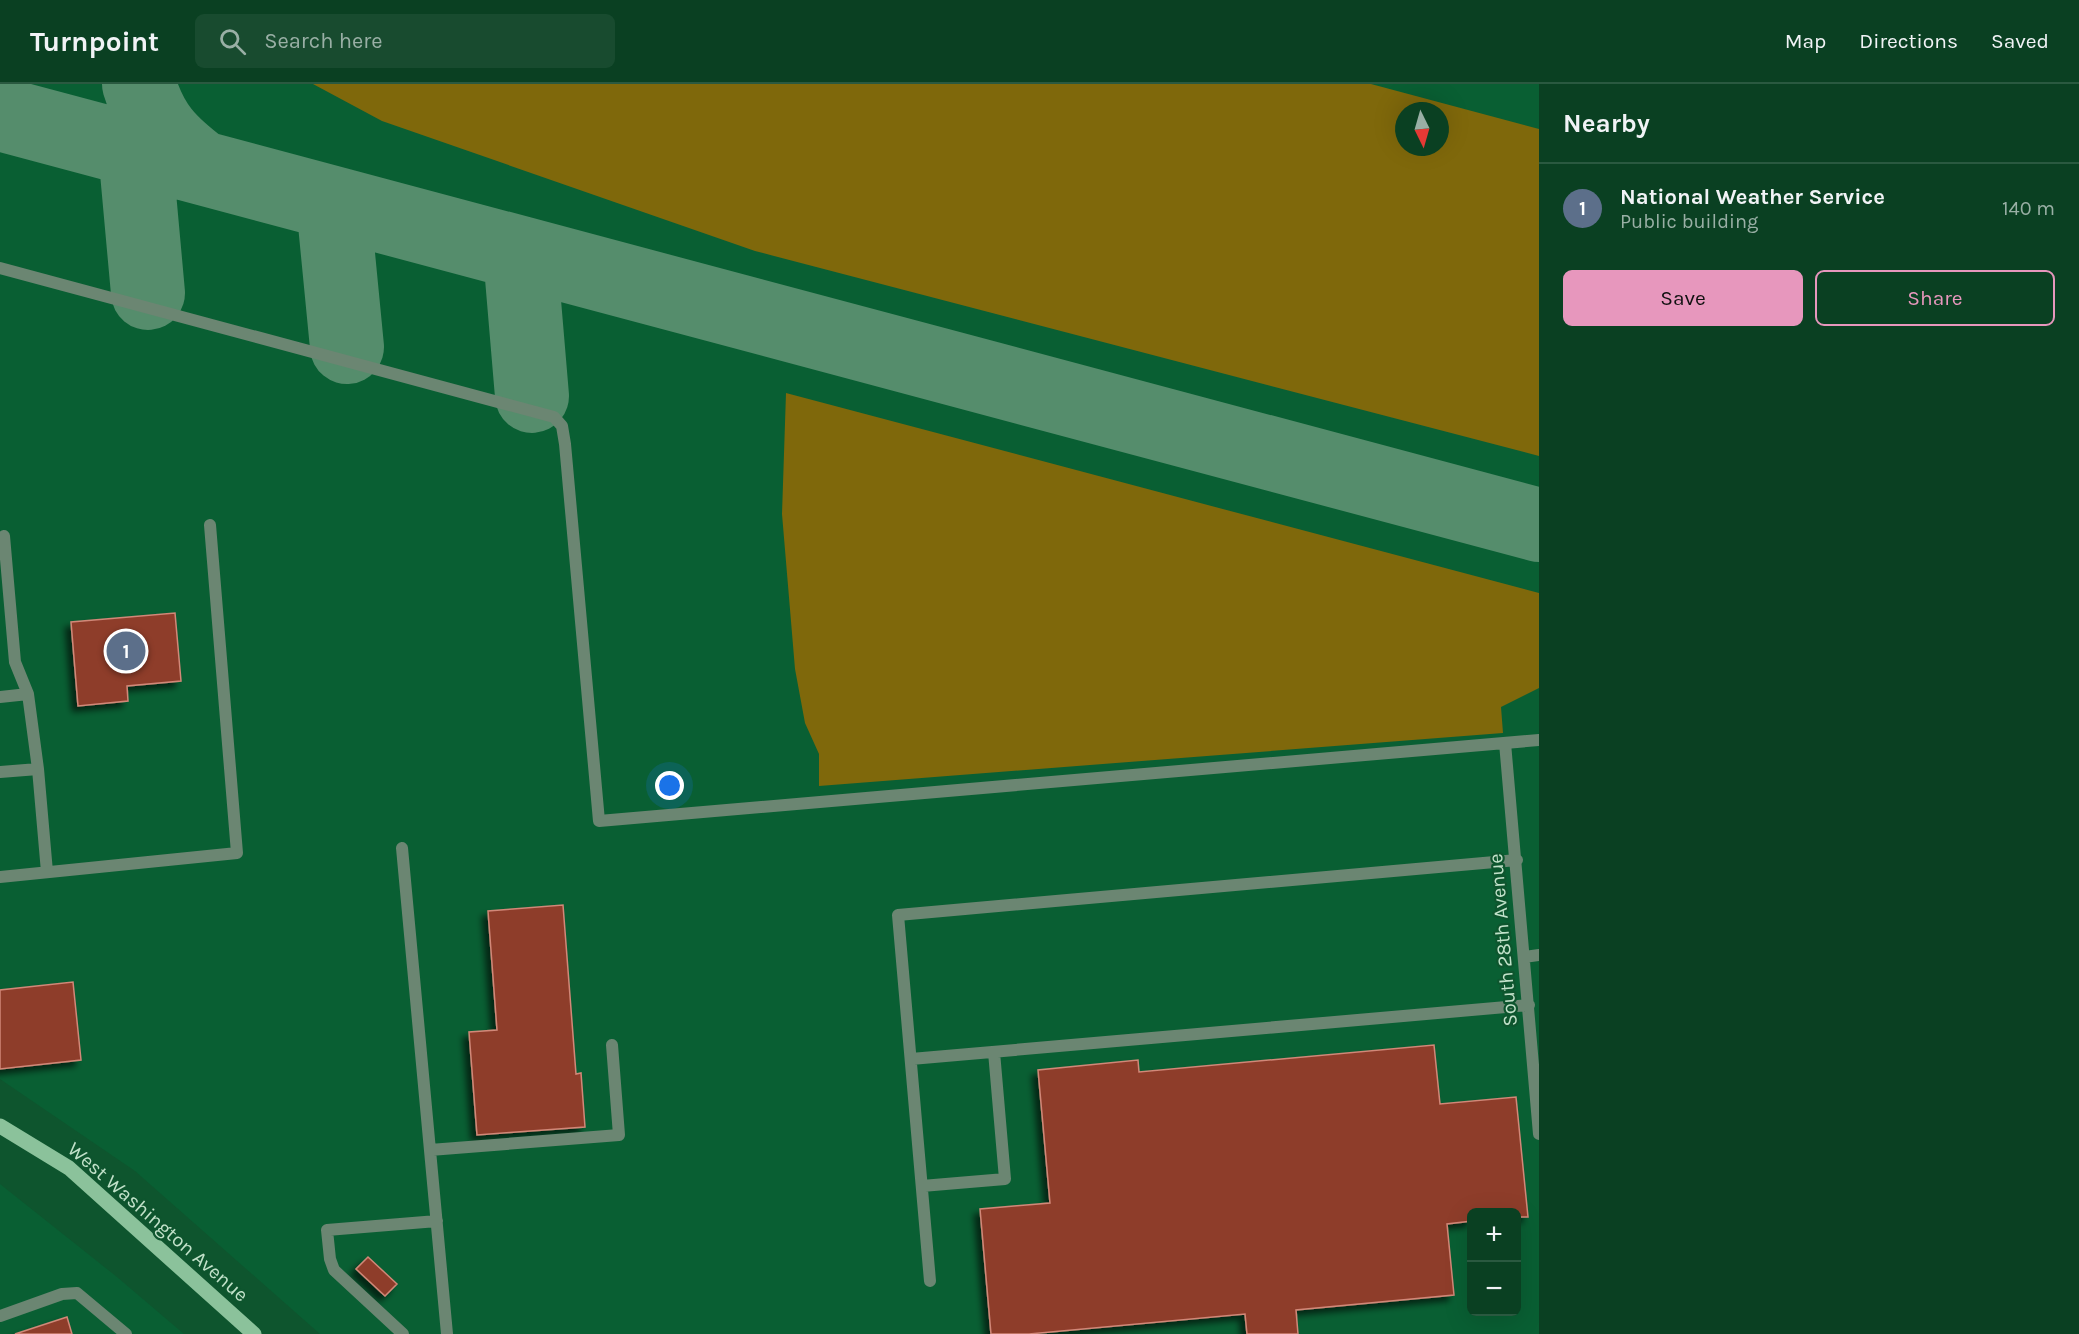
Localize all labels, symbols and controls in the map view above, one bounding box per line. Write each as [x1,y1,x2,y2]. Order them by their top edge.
search box [195,14,615,68]
text: Turnpoint [30,25,159,58]
icon: search [216,25,249,58]
text: Search here [264,28,383,54]
text: Map [1785,29,1826,53]
text: Directions [1859,29,1958,53]
text: Saved [1991,29,2049,53]
north arrow [1395,102,1449,156]
text: Nearby [1563,108,1650,139]
text: National Weather Service [1620,184,1885,210]
text: 1 [1579,197,1586,220]
text: 140 m [2002,197,2055,220]
text: Public building [1620,210,1758,233]
button: Save [1563,270,1803,326]
button: Share [1815,270,2055,326]
pin: 1 [106,628,146,674]
your location [655,771,684,800]
street label: South 28th Avenue [1484,853,1522,1027]
street label: West Washington Avenue [63,1137,253,1307]
map controls [1467,1208,1521,1316]
button: + [1467,1208,1521,1262]
button: − [1467,1262,1521,1316]

